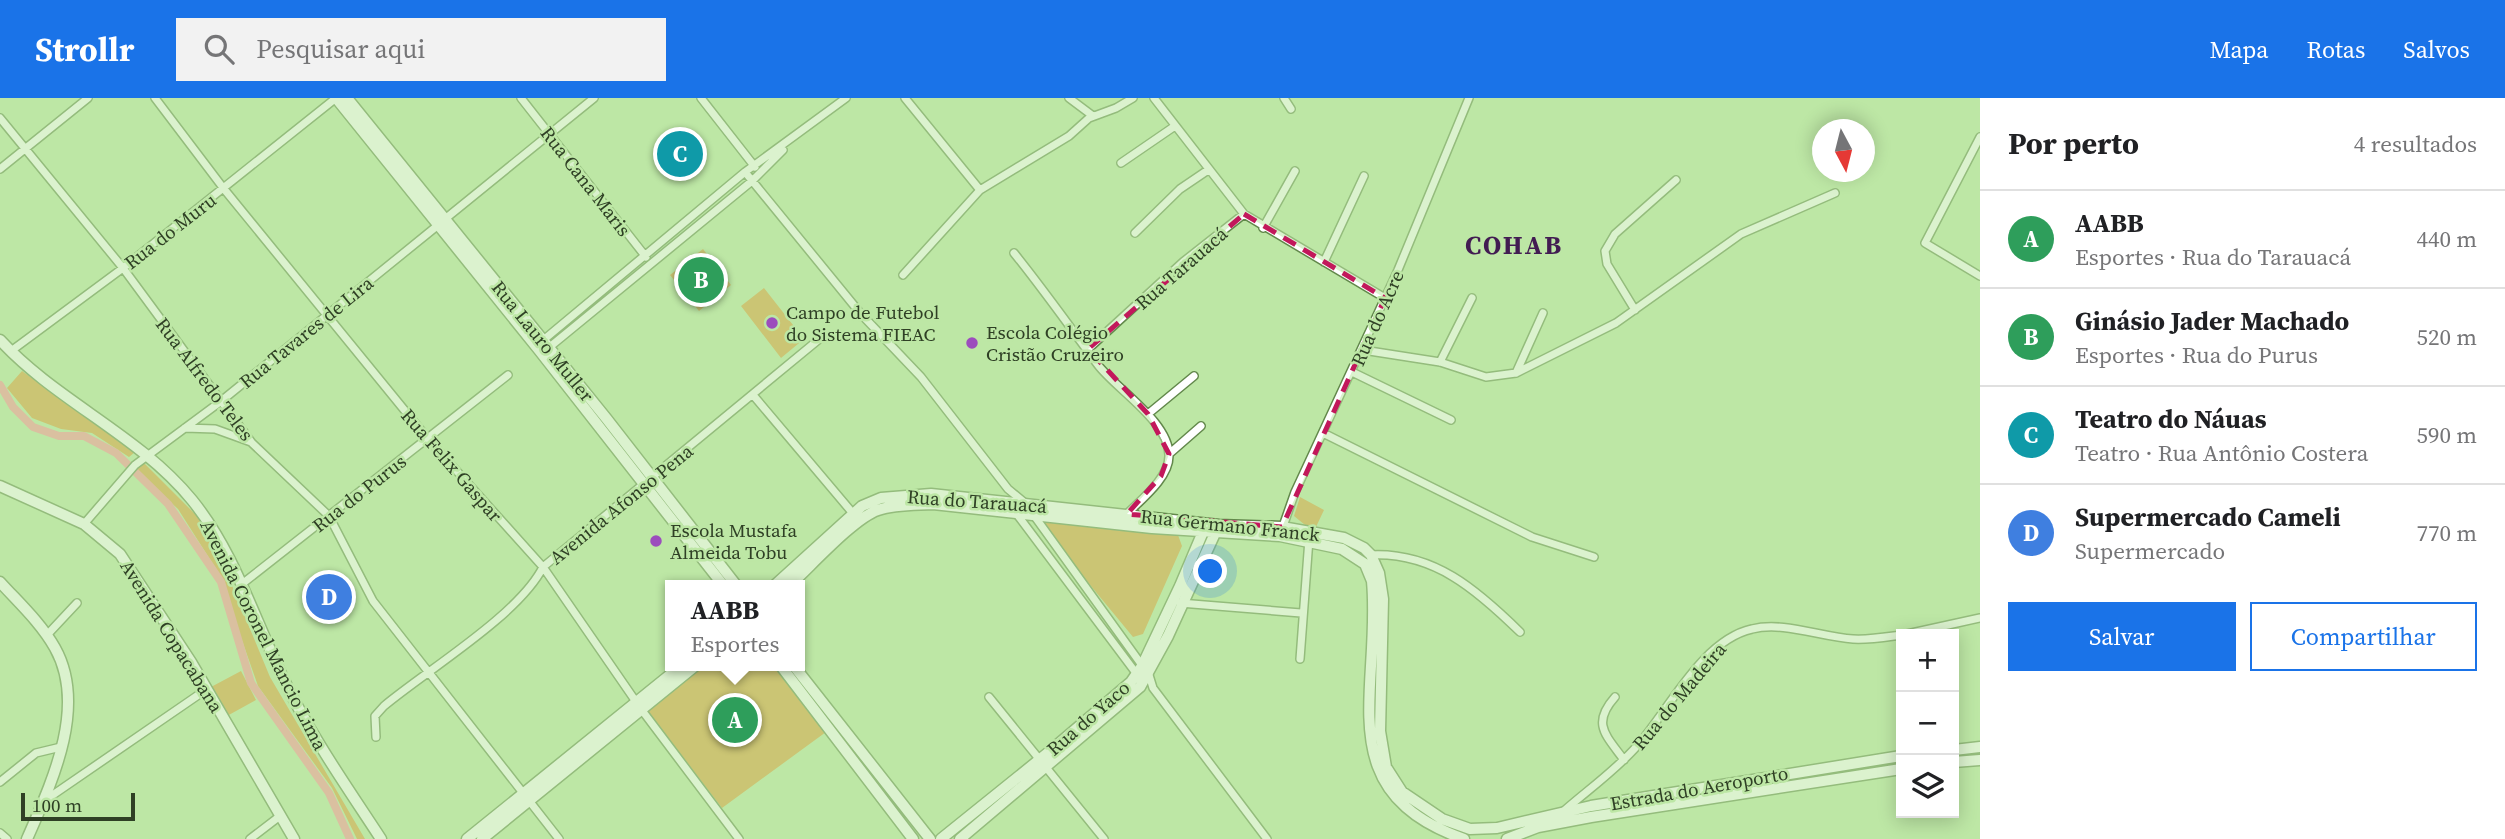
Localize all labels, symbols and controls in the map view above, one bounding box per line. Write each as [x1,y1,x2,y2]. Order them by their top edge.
search box [176,18,666,81]
text: Strollr [35,27,134,72]
icon: search [200,30,238,68]
text: Pesquisar aqui [256,31,425,67]
text: Mapa [2209,33,2269,66]
text: Rotas [2307,33,2365,66]
text: Salvos [2403,33,2470,66]
north arrow [1812,119,1875,182]
street label: Rua Cana Maris [535,121,637,241]
text: Por perto [2008,123,2139,164]
pin: C [657,128,703,180]
text: 4 resultados [2354,128,2477,160]
street label: Rua do Muru [119,187,221,275]
text: AABB [2075,205,2144,241]
street label: Rua Tarauacá [1129,220,1233,315]
text: A [2023,223,2039,255]
text: 440 m [2416,223,2477,255]
district label: COHAB [1465,227,1563,263]
text: Esportes · Rua do Tarauacá [2075,241,2351,273]
pin: B [678,254,724,306]
street label: Rua do Acre [1344,266,1410,370]
street label: Rua Tavares de Lira [234,270,379,394]
street label: Rua Lauro Muller [486,275,600,407]
place label: Campo de Futebol do Sistema FIEAC [786,299,940,347]
text: Ginásio Jader Machado [2075,303,2349,339]
street label: Rua Alfredo Teles [150,312,260,446]
marker: Campo de Futebol do Sistema FIEAC [764,315,780,331]
place label: Escola Colégio Cristão Cruzeiro [986,319,1124,367]
text: B [2024,321,2038,353]
text: 520 m [2416,321,2477,353]
marker: Escola Colégio Cristão Cruzeiro [964,335,980,351]
text: Esportes · Rua do Purus [2075,339,2318,371]
text: Teatro do Náuas [2075,401,2267,437]
street label: Rua Felix Gaspar [396,403,508,527]
text: C [2024,419,2038,451]
text: 590 m [2416,419,2477,451]
text: Teatro · Rua Antônio Costera [2075,437,2368,469]
street label: Avenida Afonso Pena [544,438,699,570]
street label: Rua do Purus [307,448,411,538]
street label: Rua do Tarauacá [906,483,1048,519]
text: Supermercado Cameli [2075,499,2341,535]
street label: Rua Germano Franck [1139,503,1321,547]
street label: Avenida Coronel Mancio Lima [194,515,334,755]
place label: Escola Mustafa Almeida Tobu [670,517,797,565]
text: D [2023,517,2039,549]
text: 770 m [2416,517,2477,549]
marker: Escola Mustafa Almeida Tobu [648,533,664,549]
text: Supermercado [2075,535,2225,567]
your location [1193,554,1227,588]
street label: Avenida Copacabana [114,555,230,718]
pin: D [306,571,352,623]
popup [665,580,805,671]
text: AABB [690,592,759,628]
button: Salvar [2008,602,2236,671]
button: Compartilhar [2250,602,2477,671]
text: Esportes [690,628,780,660]
map controls [1896,629,1959,818]
button: + [1896,629,1959,692]
street label: Rua do Madeira [1626,636,1732,755]
street label: Rua do Yaco [1041,675,1135,761]
button: − [1896,692,1959,755]
pin: A [712,694,758,746]
button: layers [1896,755,1959,818]
street label: Estrada do Aeroporto [1608,760,1790,816]
scale bar [21,790,135,822]
text: 100 m [32,792,82,818]

